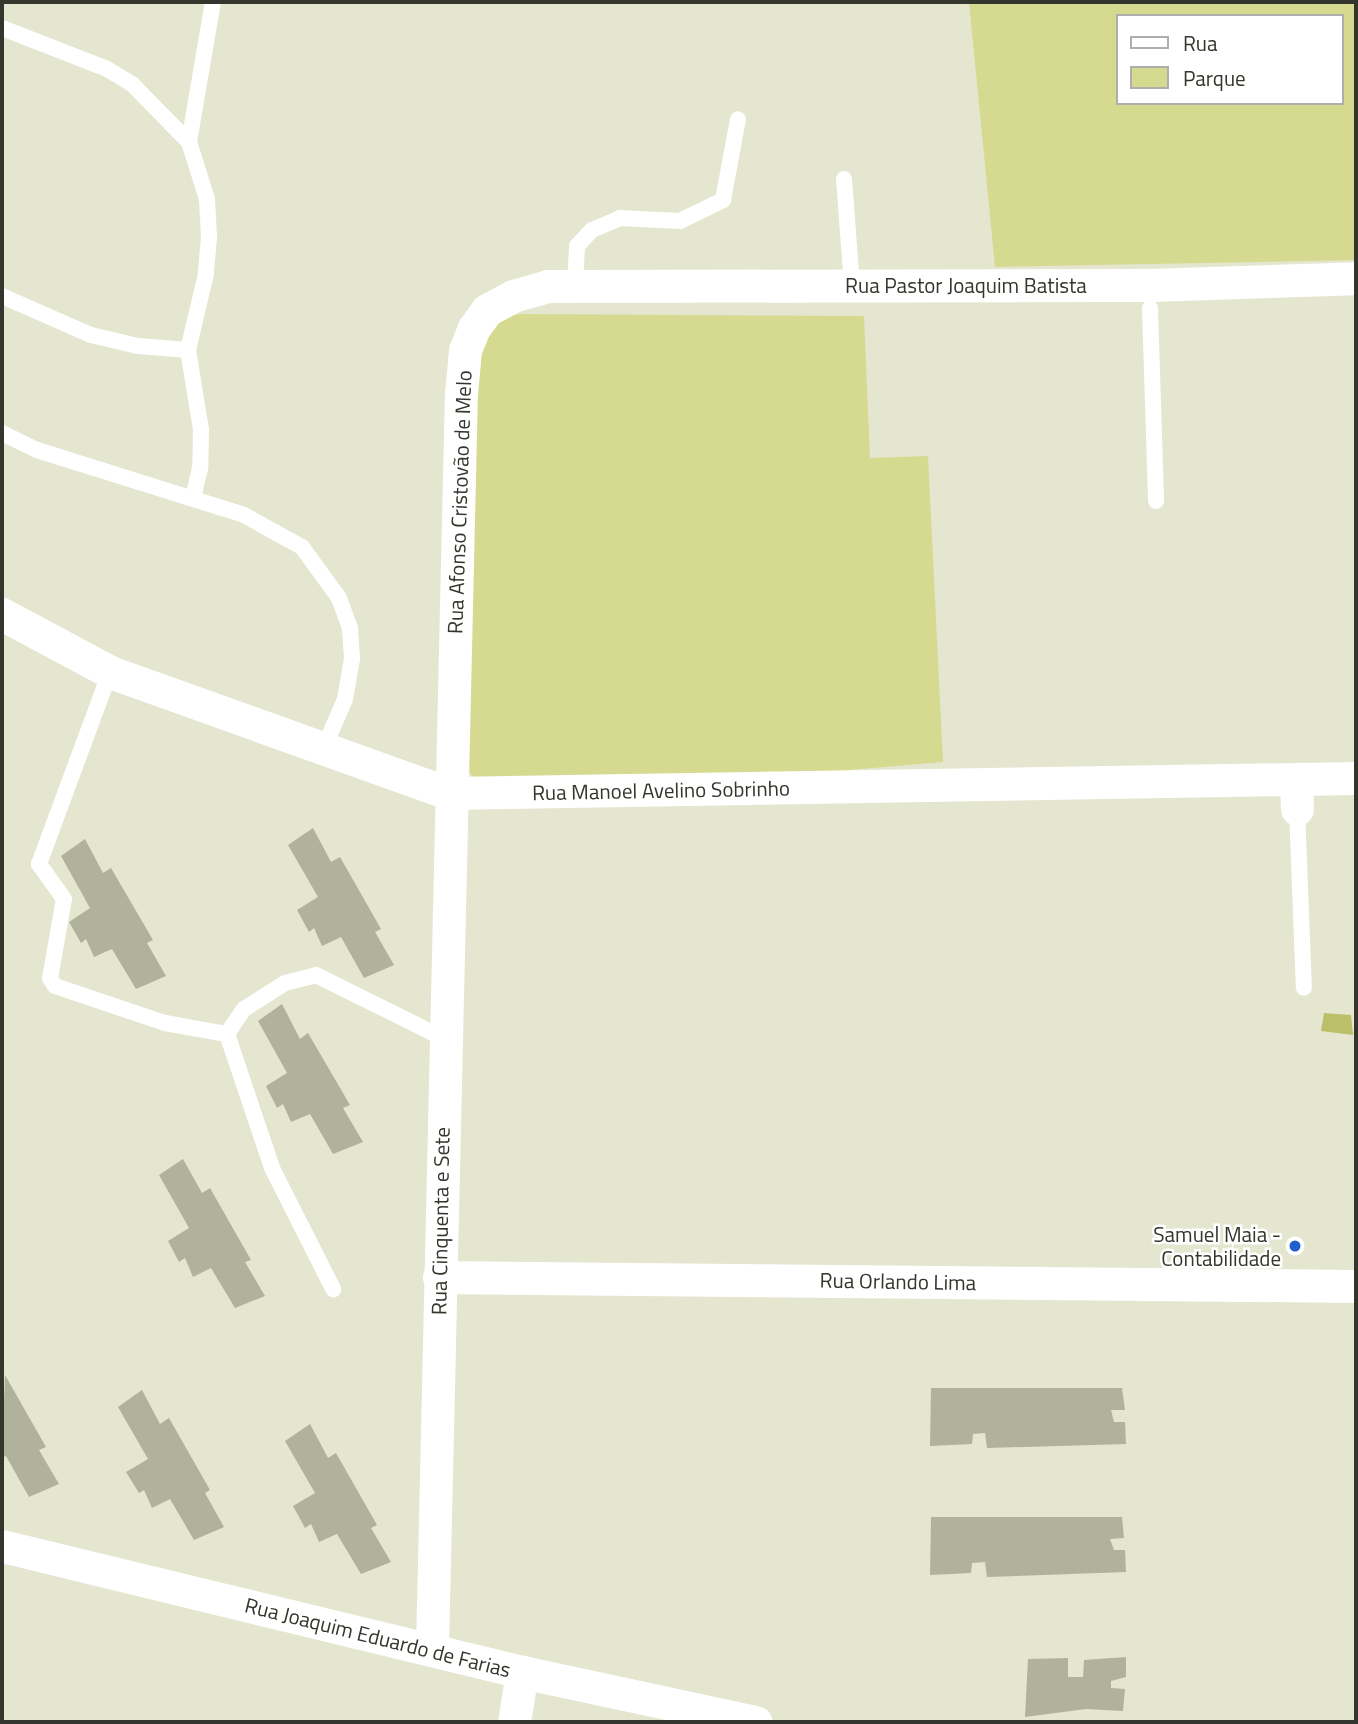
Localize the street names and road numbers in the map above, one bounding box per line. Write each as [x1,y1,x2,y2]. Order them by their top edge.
street label: Rua Pastor Joaquim Batista [845,272,1087,298]
street label: Rua Afonso Cristovão de Melo [442,370,476,634]
street label: Rua Manoel Avelino Sobrinho [532,775,790,805]
street label: Rua Cinquenta e Sete [426,1127,454,1315]
street label: Rua Orlando Lima [820,1267,976,1295]
street label: Rua Joaquim Eduardo de Farias [242,1592,514,1682]

